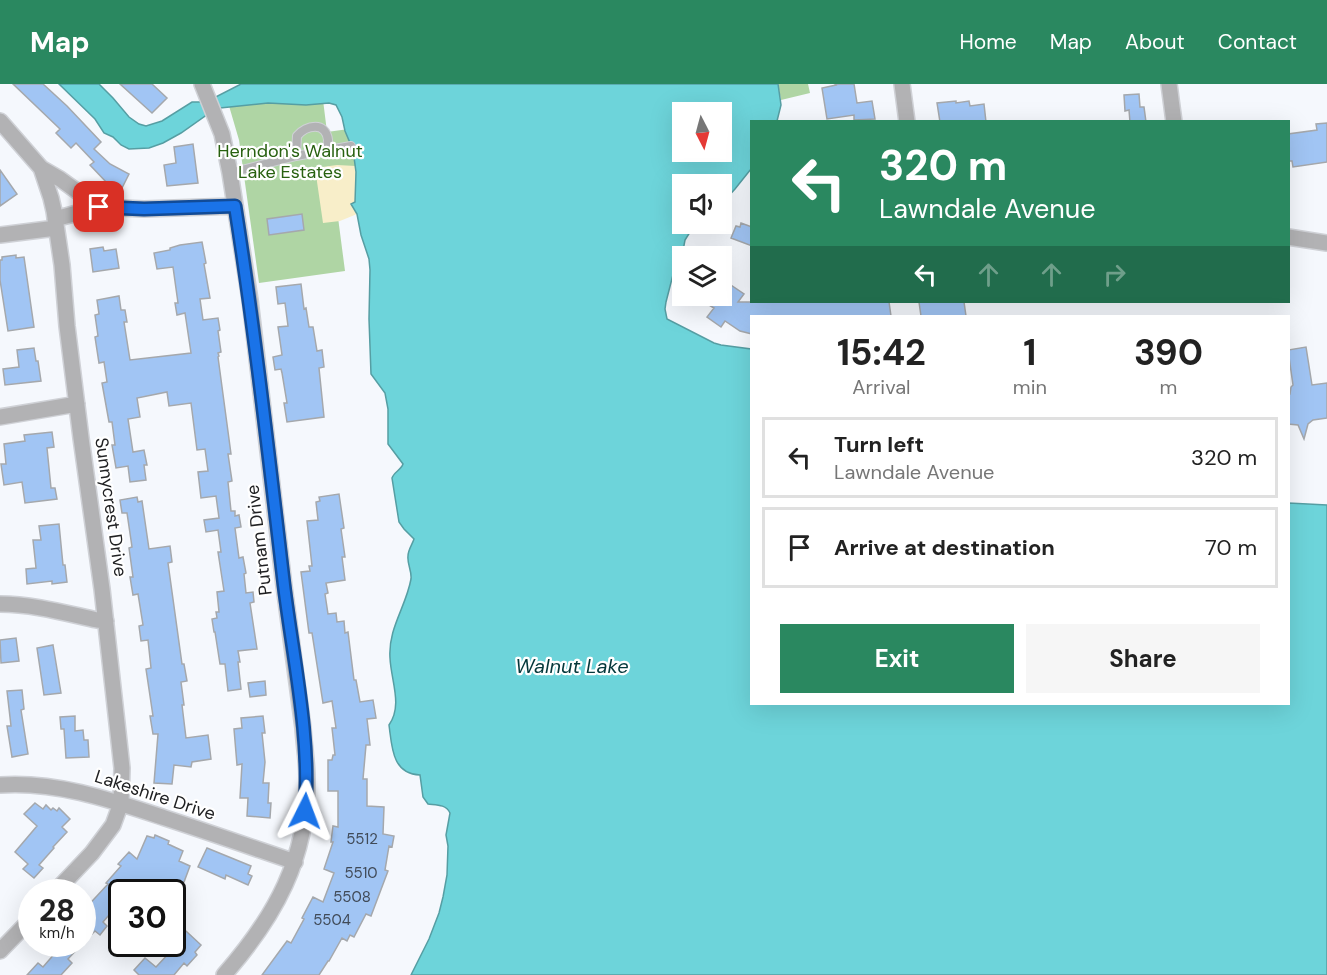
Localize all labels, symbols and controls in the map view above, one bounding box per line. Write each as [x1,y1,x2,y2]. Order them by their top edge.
text: Map [30,24,90,61]
text: Home [959,28,1017,56]
text: Map [1050,28,1092,56]
text: About [1125,28,1185,56]
text: Contact [1218,28,1297,56]
north arrow [672,102,732,162]
map controls [672,102,732,306]
text: 320 m [879,138,1007,193]
park label: Herndon's Walnut Lake Estates [217,139,363,184]
icon: left [780,144,858,222]
button: sound [672,174,732,234]
pin [73,181,124,232]
icon: arrive [82,190,115,223]
text: Lawndale Avenue [879,191,1096,226]
button: layers [672,246,732,306]
icon: left [909,258,942,291]
icon: ahead [972,258,1005,291]
icon: ahead [1035,258,1068,291]
icon: right [1098,258,1131,291]
text: 15:42 [837,329,926,376]
text: 1 [1023,329,1036,376]
text: 390 [1134,329,1203,376]
text: Arrival [852,374,911,400]
text: min [1013,374,1047,400]
text: m [1160,374,1177,400]
text: Turn left [834,430,924,459]
street label: Sunnycrest Drive [89,436,133,578]
icon: left [783,441,816,474]
text: 320 m [1191,443,1257,472]
text: Lawndale Avenue [834,459,994,485]
street label: Putnam Drive [240,483,278,597]
icon: arrive [783,531,816,564]
text: Arrive at destination [834,533,1055,562]
text: 70 m [1205,533,1257,562]
button: Exit [780,624,1014,693]
button: Share [1026,624,1260,693]
water label: Walnut Lake [515,653,629,679]
street label: Lakeshire Drive [92,764,218,826]
position arrow [273,779,337,843]
house number: 5512 [346,829,378,849]
house number: 5510 [344,863,378,883]
speed limit sign: 30 [108,879,186,957]
house number: 5508 [333,887,371,907]
text: 28 [39,891,75,930]
house number: 5504 [313,910,351,930]
text: km/h [39,923,75,943]

